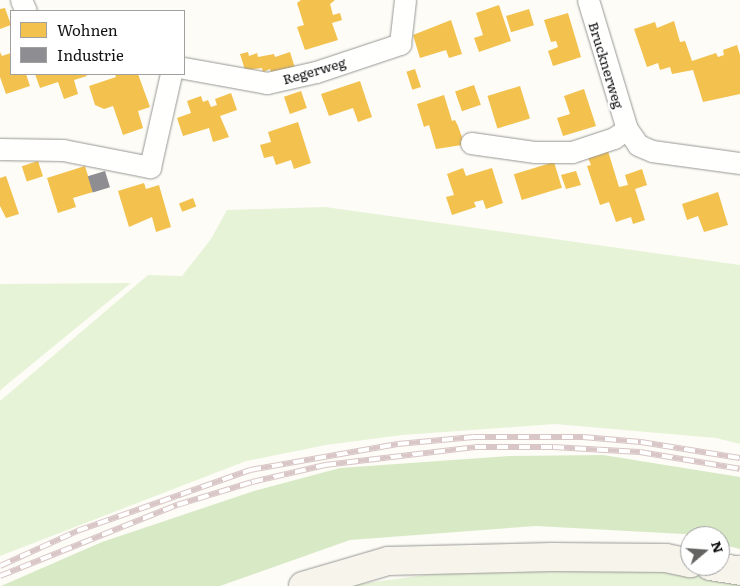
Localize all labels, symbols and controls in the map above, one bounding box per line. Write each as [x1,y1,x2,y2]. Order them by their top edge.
legend [10,10,185,75]
text: Wohnen [57,18,118,41]
street label: Brucknerweg [586,20,628,110]
text: Industrie [57,43,124,66]
street label: Regerweg [280,53,348,87]
north arrow [680,526,730,576]
text: N [707,538,730,555]

